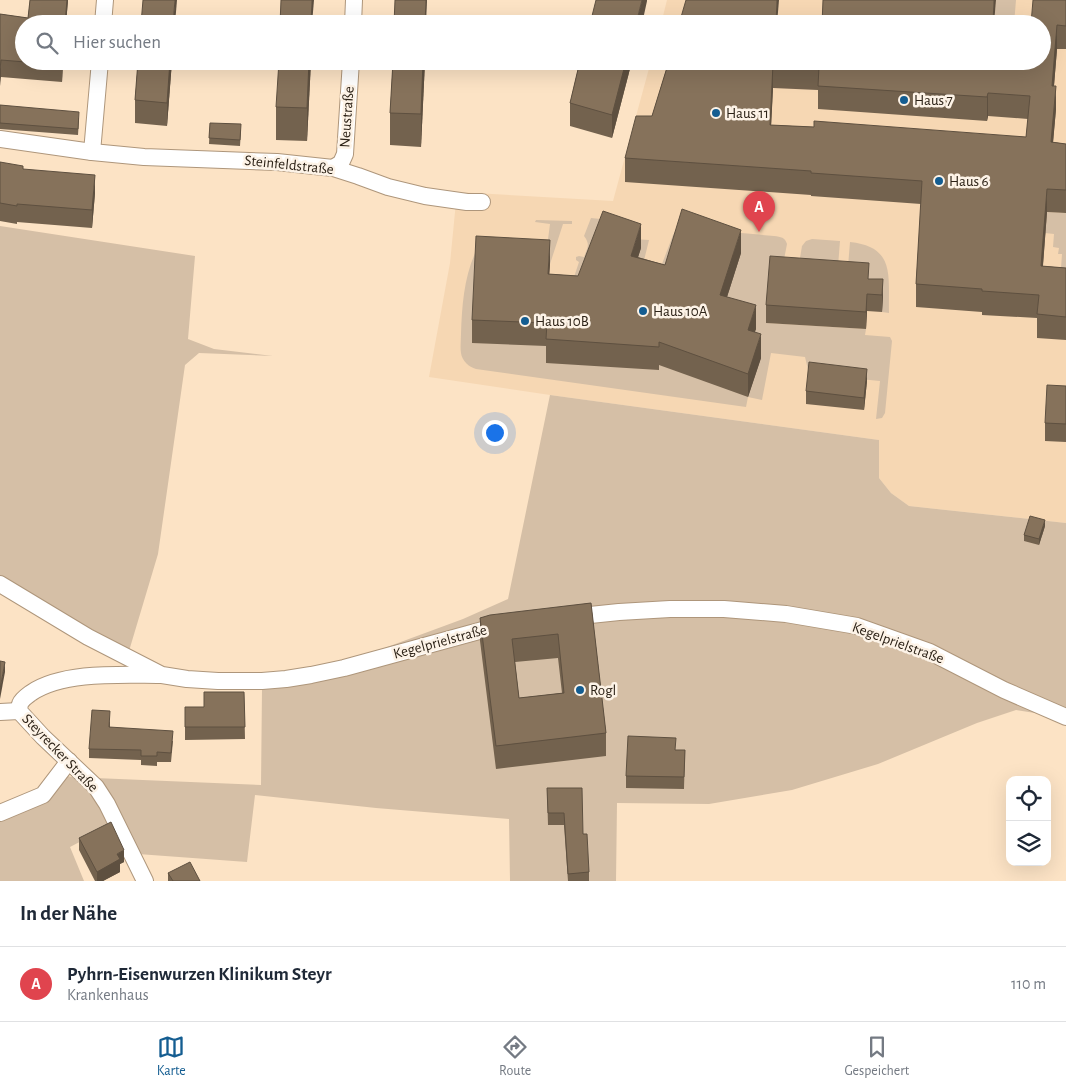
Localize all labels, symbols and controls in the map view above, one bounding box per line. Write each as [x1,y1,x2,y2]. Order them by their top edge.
search box [15,15,1051,70]
icon: search [33,29,61,57]
text: Hier suchen [73,33,161,52]
street label: Neustraße [337,86,357,148]
place label: Haus 7 [914,93,953,108]
marker: Haus 7 [898,94,910,106]
place label: Haus 11 [726,106,769,121]
marker: Haus 11 [710,107,722,119]
street label: Steinfeldstraße [244,153,334,177]
place label: Haus 6 [949,174,989,189]
marker: Haus 6 [933,175,945,187]
pin: A [743,191,775,232]
place label: Haus 10A [653,304,708,319]
marker: Haus 10A [637,305,649,317]
place label: Haus 10B [535,314,589,329]
marker: Haus 10B [519,315,531,327]
your location [482,420,508,446]
street label: Kegelprielstraße [850,619,946,667]
street label: Kegelprielstraße [392,622,489,662]
place label: Rogl [590,683,616,698]
marker: Rogl [574,684,586,696]
street label: Steyrecker Straße [19,711,101,795]
map controls [1006,776,1051,866]
button: locate [1006,776,1051,821]
button: layers [1006,821,1051,866]
text: In der Nähe [20,903,117,924]
text: Pyhrn-Eisenwurzen Klinikum Steyr [67,965,332,984]
text: A [31,976,41,992]
text: 110 m [1011,976,1046,992]
text: Krankenhaus [67,987,149,1003]
tab: Karte [157,1033,186,1080]
tab: Route [499,1033,531,1080]
tab: Gespeichert [844,1033,909,1080]

